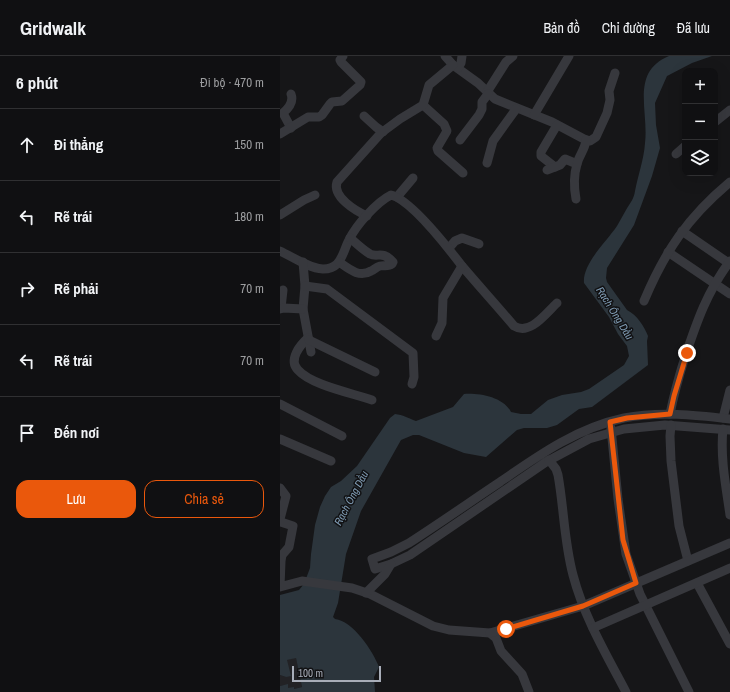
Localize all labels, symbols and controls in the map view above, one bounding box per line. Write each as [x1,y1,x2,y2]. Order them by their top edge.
text: Gridwalk [20,15,86,41]
text: Bản đồ [543,19,580,37]
text: Chỉ đường [602,19,655,37]
text: Đã lưu [677,19,710,37]
map controls [682,68,718,176]
button: + [682,68,718,104]
text: 6 phút [16,71,58,94]
text: Đi bộ · 470 m [200,74,264,91]
button: − [682,104,718,140]
icon: ahead [16,134,38,156]
text: Đi thẳng [54,134,103,155]
text: 150 m [234,136,264,153]
button: layers [682,140,718,176]
icon: left [16,206,38,228]
text: Rẽ trái [54,206,92,227]
text: 180 m [234,208,264,225]
icon: right [16,278,38,300]
text: Rẽ phải [54,278,98,299]
text: 70 m [240,280,264,297]
water label: Rạch Ông Dầu [593,284,637,342]
route end [678,344,696,362]
icon: left [16,350,38,372]
text: Rẽ trái [54,350,92,371]
text: 70 m [240,352,264,369]
icon: arrive [16,422,38,444]
text: Đến nơi [54,422,99,443]
water label: Rạch Ông Dầu [331,468,371,528]
button: Lưu [16,480,136,518]
button: Chia sẻ [144,480,264,518]
route start [497,620,515,638]
scale bar [292,664,381,683]
text: 100 m [298,666,323,680]

